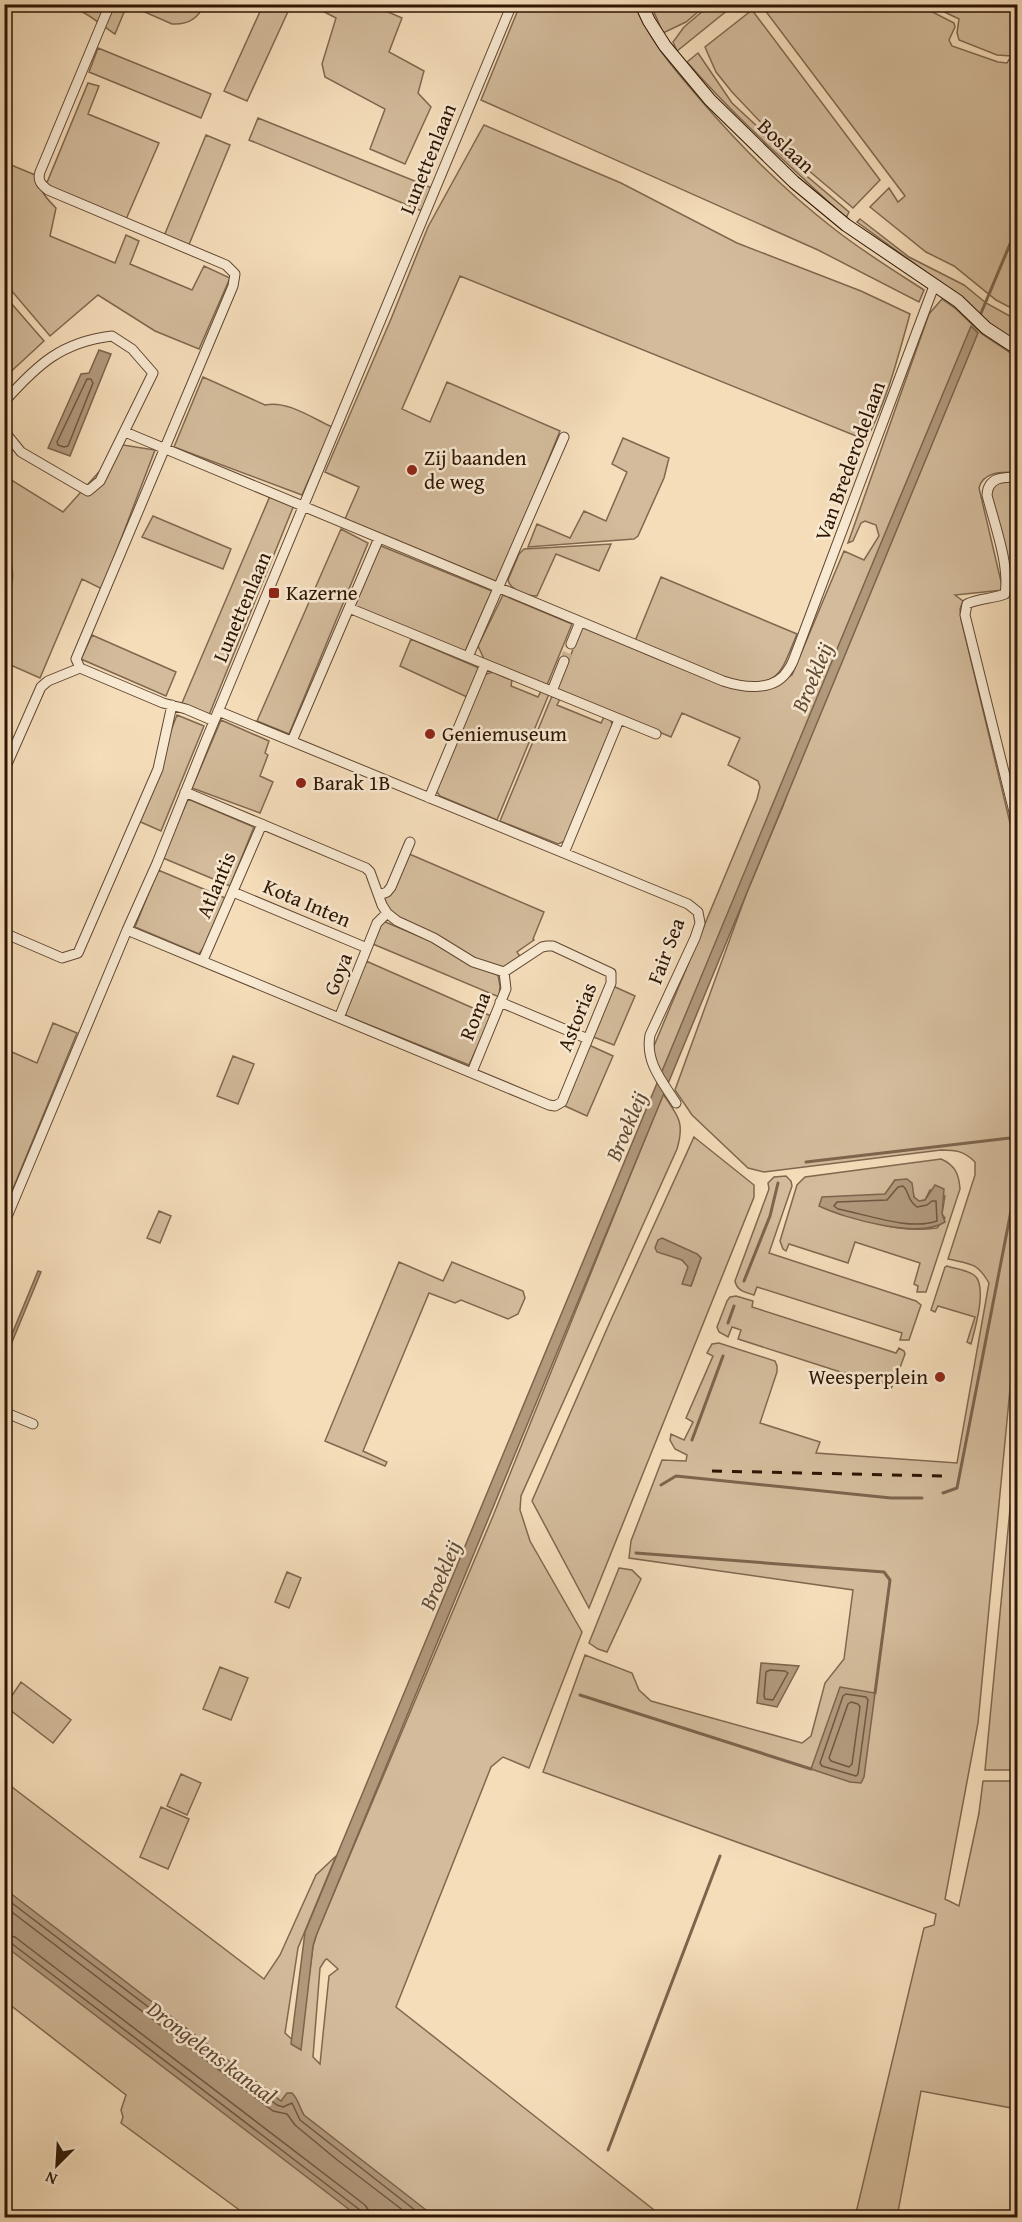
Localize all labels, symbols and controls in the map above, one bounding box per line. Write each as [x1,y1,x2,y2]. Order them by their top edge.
street label: Lunettenlaan [391,98,464,219]
street label: Boslaan [751,111,822,180]
street label: Van Brederodelaan [806,377,893,545]
place label: Zij baanden de weg [424,442,527,497]
marker: Zij baanden de weg [405,463,419,477]
street label: Lunettenlaan [204,547,279,667]
place label: Kazerne [286,577,358,608]
marker: Kazerne [267,586,281,600]
water label: Broekleij [783,637,841,718]
place label: Geniemuseum [442,718,567,749]
marker: Geniemuseum [423,727,437,741]
place label: Barak 1B [313,767,391,798]
marker: Barak 1B [294,776,308,790]
street label: Atlantis [188,847,243,923]
street label: Kota Inten [259,870,356,935]
street label: Fair Sea [639,913,692,988]
street label: Goya [315,948,360,1000]
street label: Astorias [549,978,604,1056]
street label: Roma [451,987,498,1045]
water label: Broekleij [597,1086,655,1167]
place label: Weesperplein [808,1361,928,1392]
marker: Weesperplein [933,1370,947,1384]
water label: Broekleij [411,1535,469,1616]
water label: Drongelens kanaal [140,1992,283,2111]
north arrow [27,2135,87,2195]
text: N [41,2165,61,2192]

